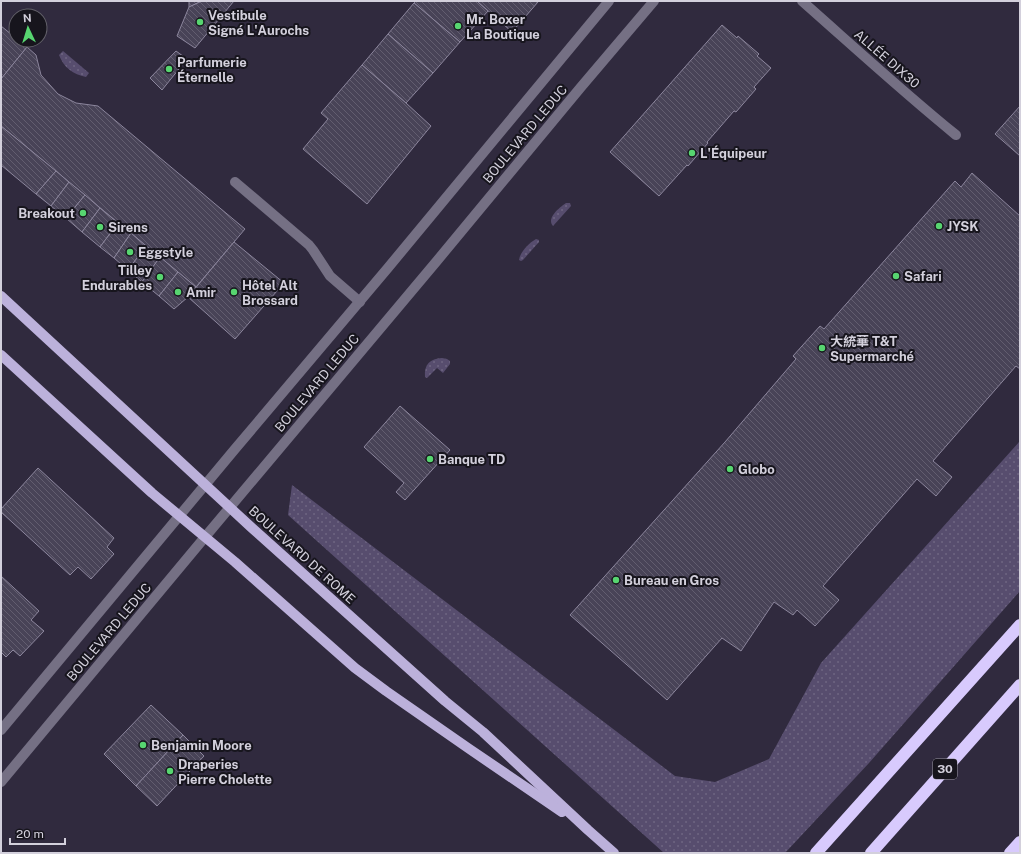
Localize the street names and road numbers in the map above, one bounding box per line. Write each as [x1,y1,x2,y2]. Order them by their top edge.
street label: ALLÉE DIX30 [851,26,923,91]
street label: BOULEVARD LEDUC [480,82,570,186]
street label: BOULEVARD LEDUC [272,331,362,435]
street label: BOULEVARD DE ROME [246,503,358,607]
street label: BOULEVARD LEDUC [64,580,154,684]
road number: 30 [933,759,957,779]

